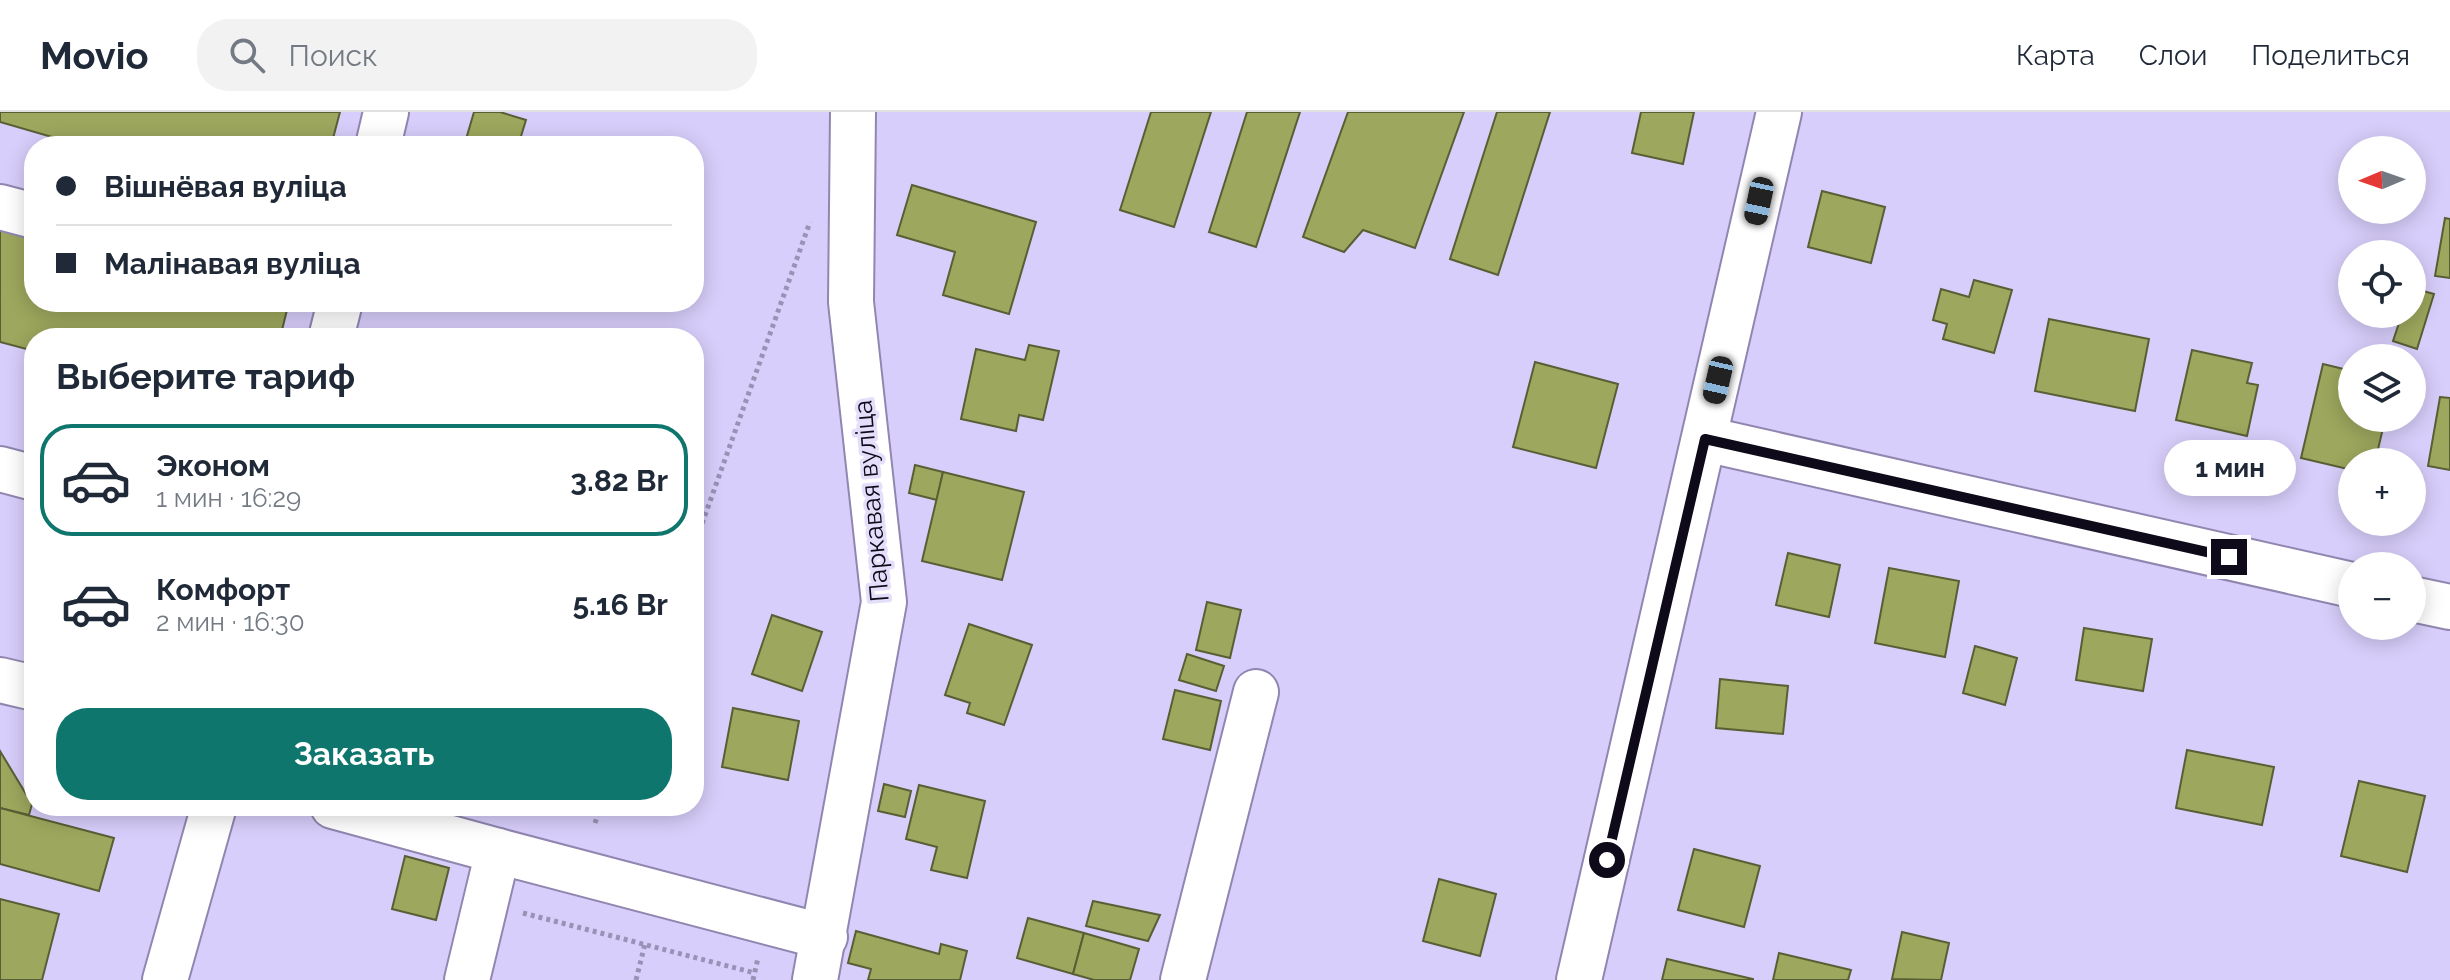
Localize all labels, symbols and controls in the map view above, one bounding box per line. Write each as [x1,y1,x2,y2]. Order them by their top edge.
search box [197,19,757,91]
text: Movio [40,33,149,78]
icon: search [225,33,269,77]
text: Поиск [289,38,378,73]
text: Карта [2016,39,2095,72]
text: Слои [2139,39,2207,72]
text: Поделиться [2251,39,2410,72]
north arrow [2338,136,2426,224]
map controls [2338,136,2426,640]
text: Вішнёвая вуліца [104,169,347,204]
car [1742,175,1776,227]
button: locate [2338,240,2426,328]
text: Малінавая вуліца [104,246,361,281]
button: layers [2338,344,2426,432]
car [1701,354,1735,406]
text: Выберите тариф [56,355,355,397]
street label: Паркавая вуліца [847,399,895,603]
callout: 1 мин [2163,441,2295,497]
icon: car [60,444,132,516]
text: Эконом [156,448,270,483]
button: + [2338,448,2426,536]
text: 1 мин [2195,453,2265,483]
text: 3.82 Br [570,463,668,498]
text: 1 мин · 16:29 [156,483,301,513]
route end [2211,539,2247,575]
button: − [2338,552,2426,640]
icon: car [60,568,132,640]
text: Комфорт [156,572,290,607]
text: 5.16 Br [572,587,668,622]
text: 2 мин · 16:30 [156,607,305,637]
button: Заказать [56,708,672,800]
route start [1589,842,1625,878]

